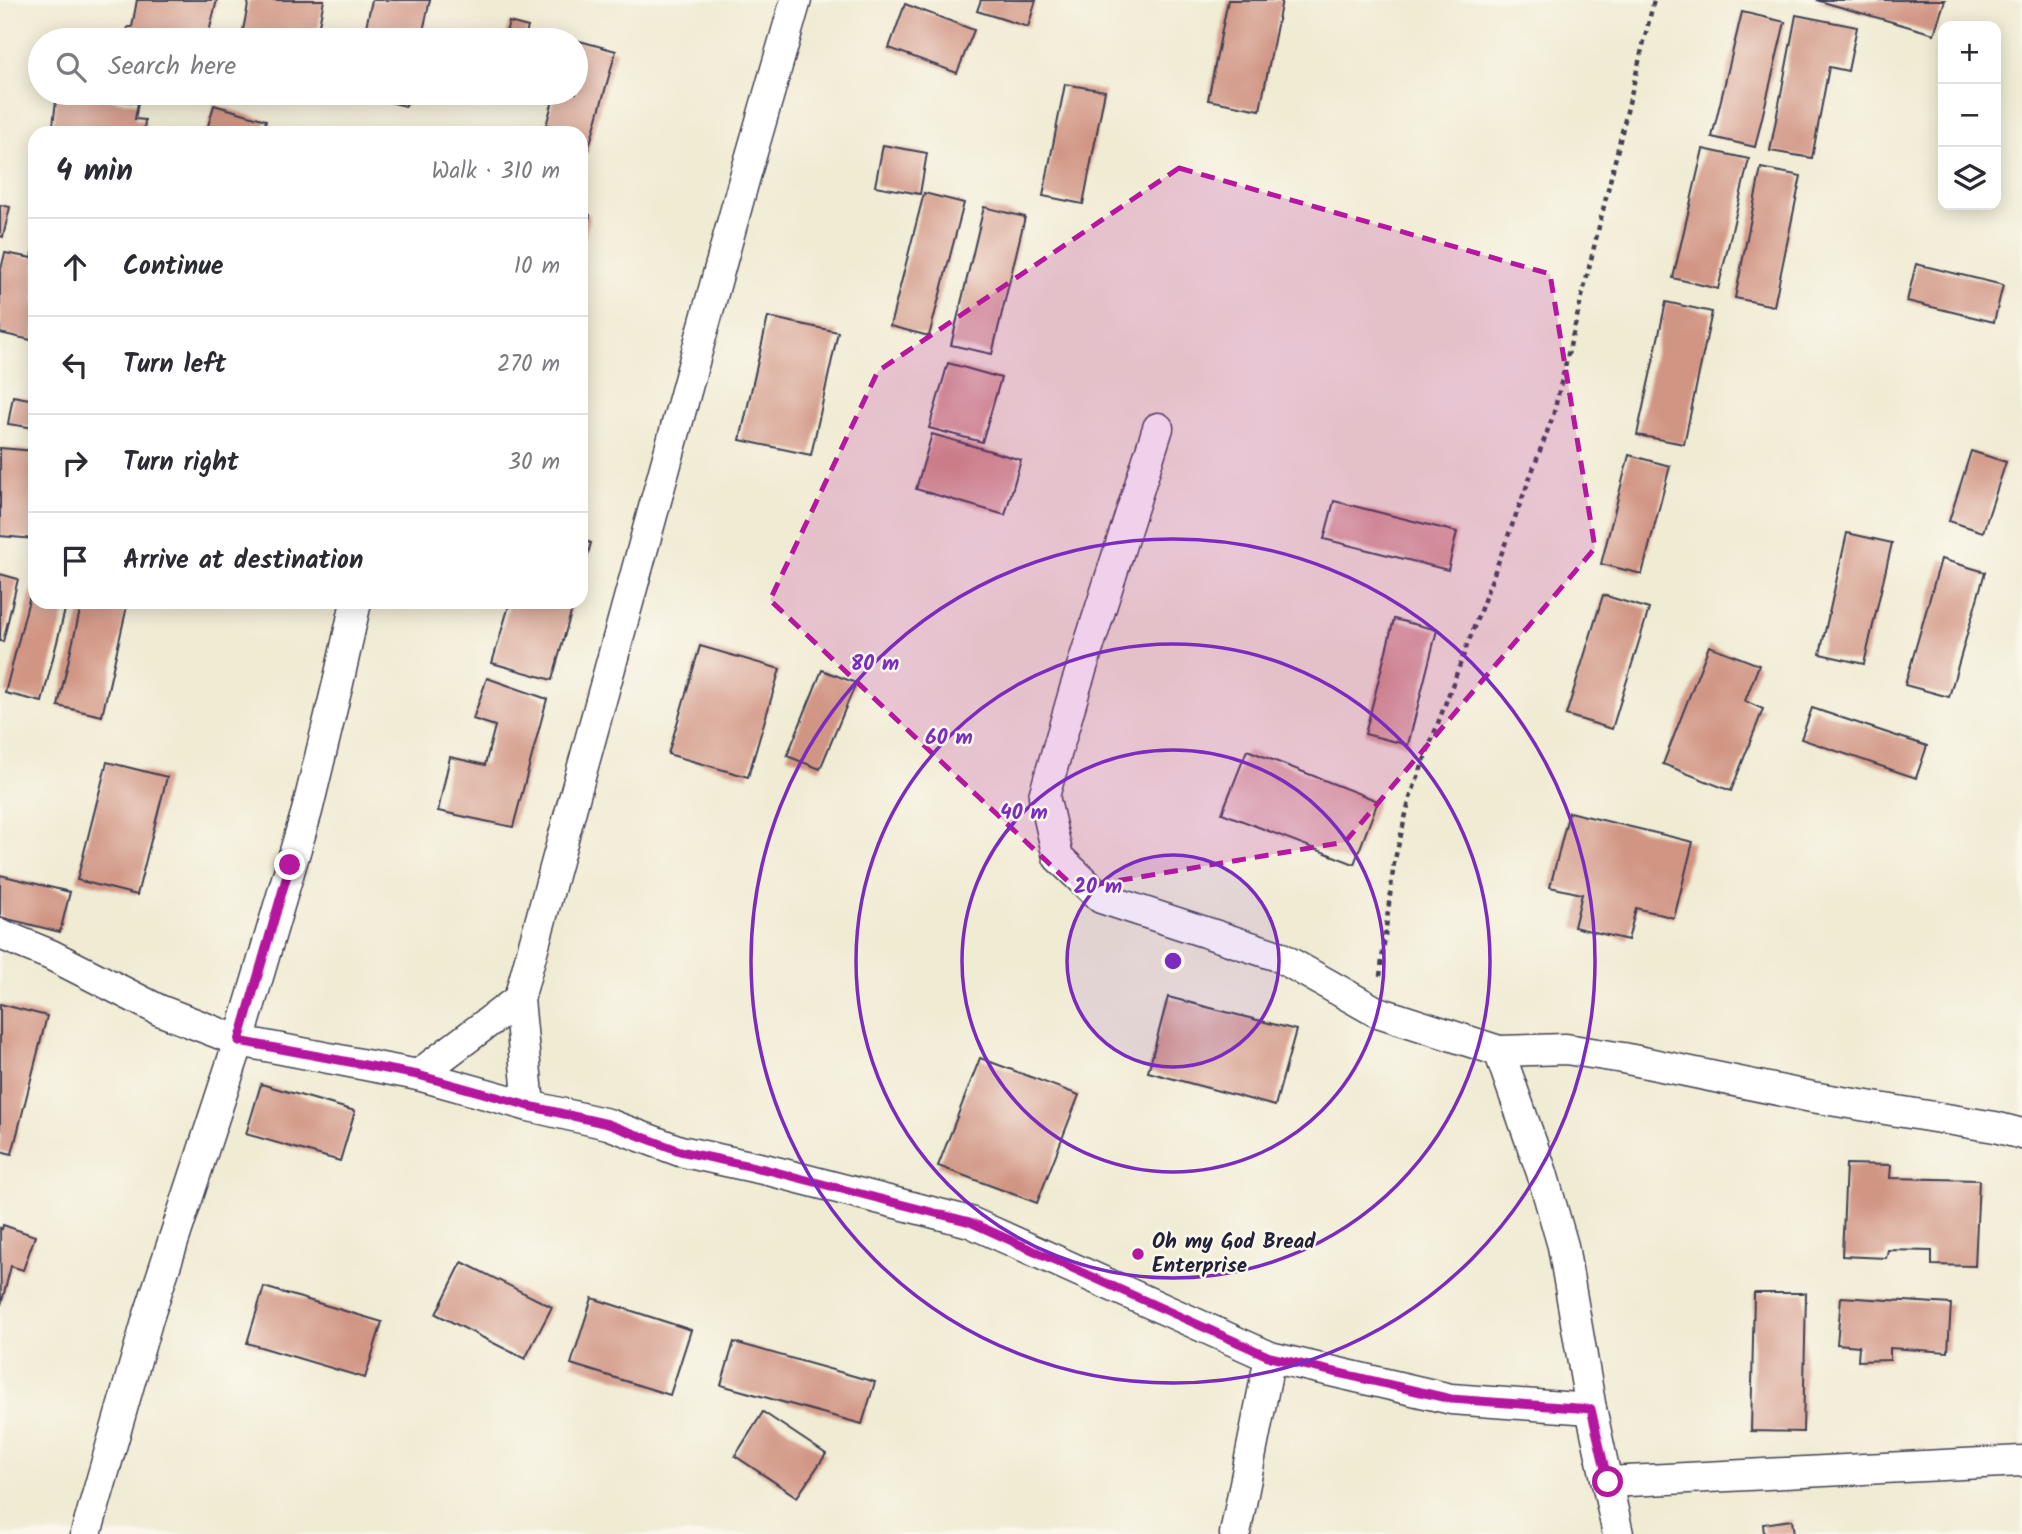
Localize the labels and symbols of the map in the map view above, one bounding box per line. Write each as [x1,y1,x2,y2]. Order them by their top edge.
text: 80 m [851,648,899,681]
text: 60 m [925,722,973,755]
text: 40 m [1000,797,1048,830]
route end [274,849,305,880]
text: 20 m [1074,871,1122,904]
centre of rings [1161,949,1185,973]
place label: Oh my God Bread Enterprise [1152,1226,1316,1283]
marker: Oh my God Bread Enterprise [1130,1246,1146,1262]
route start [1592,1466,1623,1497]

